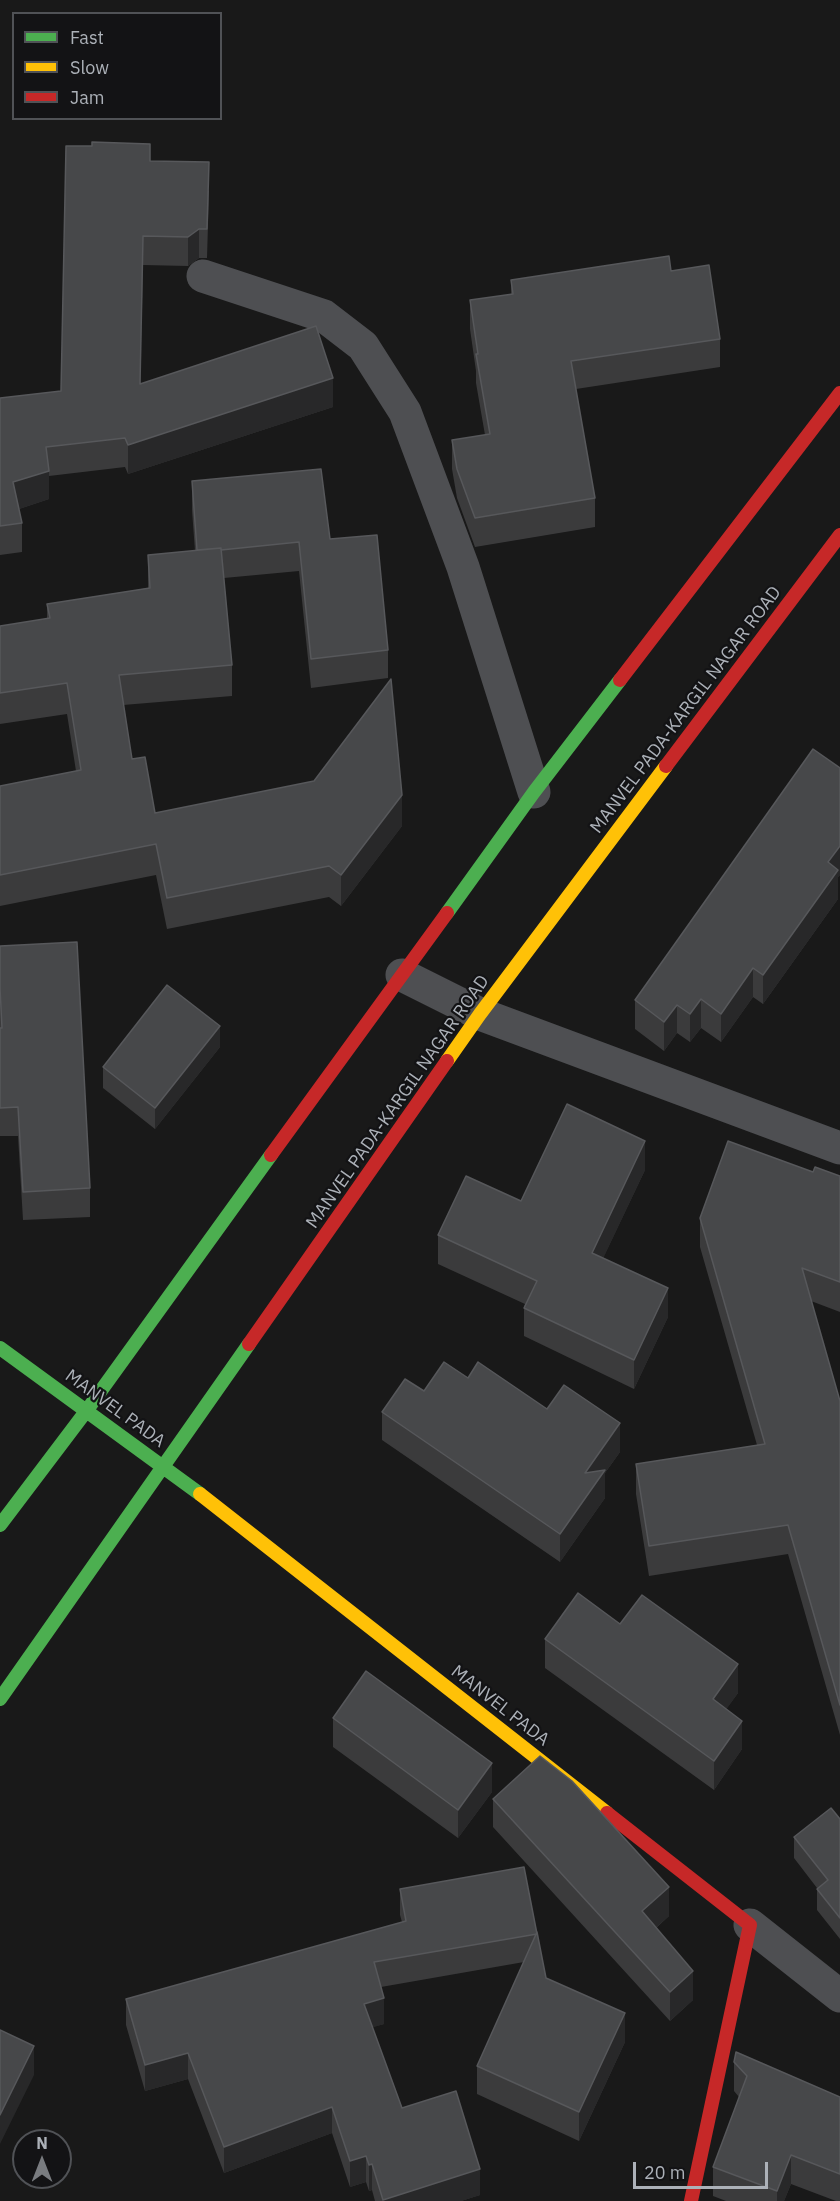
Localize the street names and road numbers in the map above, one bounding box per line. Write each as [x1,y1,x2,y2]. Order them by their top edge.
street label: MANVEL PADA-KARGIL NAGAR ROAD [586,582,786,838]
street label: MANVEL PADA-KARGIL NAGAR ROAD [302,971,494,1233]
street label: MANVEL PADA [61,1365,169,1453]
street label: MANVEL PADA [447,1661,553,1751]

